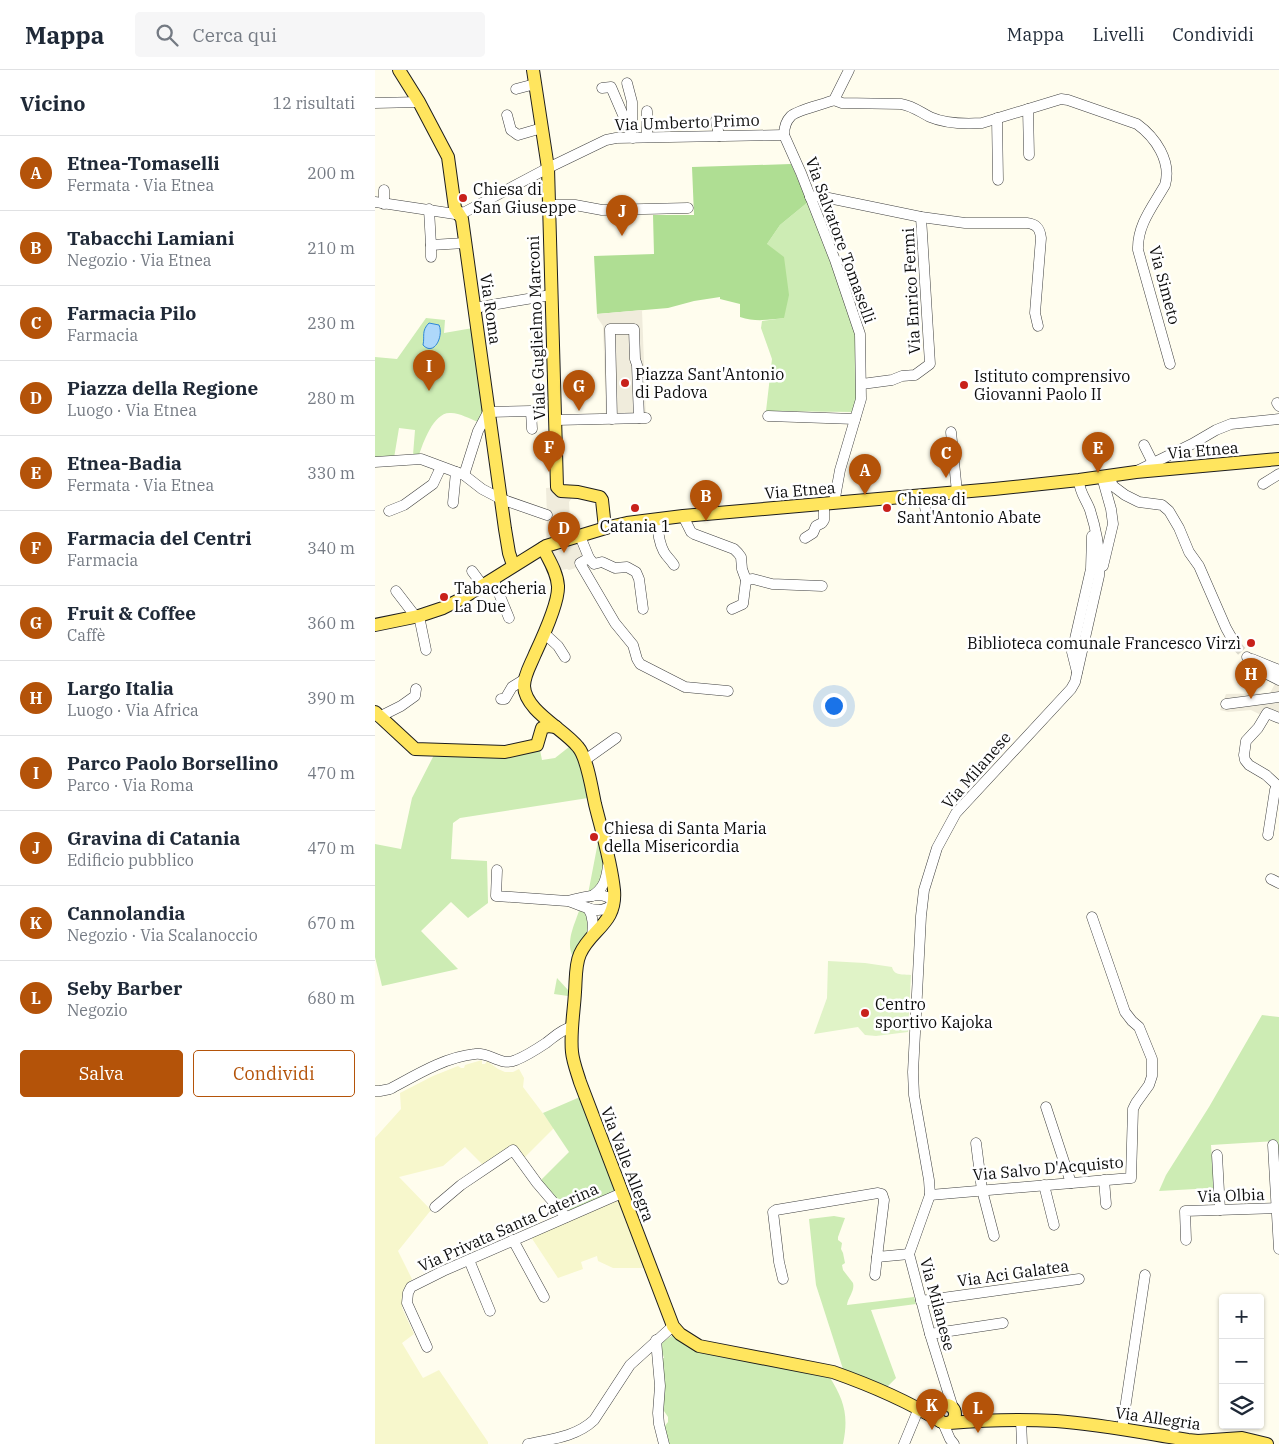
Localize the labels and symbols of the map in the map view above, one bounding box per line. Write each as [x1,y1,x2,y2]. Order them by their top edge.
street label: Via Umberto Primo [614,109,760,135]
street label: Via Salvatore Tomaselli [802,154,880,326]
place label: Chiesa di San Giuseppe [473,179,576,217]
marker: Chiesa di San Giuseppe [457,192,469,204]
pin: J [606,195,638,236]
street label: Via Enrico Fermi [898,227,924,355]
street label: Viale Guglielmo Marconi [523,235,549,421]
street label: Via Simeto [1145,243,1185,327]
street label: Via Roma [476,272,506,346]
pin: I [413,350,445,391]
place label: Piazza Sant'Antonio di Padova [635,364,784,402]
place label: Istituto comprensivo Giovanni Paolo II [974,366,1130,404]
pin: G [563,370,595,411]
marker: Piazza Sant'Antonio di Padova [619,377,631,389]
marker: Istituto comprensivo Giovanni Paolo II [958,379,970,391]
pin: F [533,431,565,472]
pin: E [1082,432,1114,473]
pin: C [930,437,962,478]
street label: Via Etnea [1167,437,1240,463]
pin: A [849,454,881,495]
street label: Via Etnea [764,477,837,503]
pin: B [690,480,722,521]
place label: Chiesa di Sant'Antonio Abate [897,489,1041,527]
marker: Catania 1 [629,502,641,514]
marker: Chiesa di Sant'Antonio Abate [881,502,893,514]
pin: D [548,512,580,553]
place label: Catania 1 [600,516,670,536]
place label: Tabaccheria La Due [454,578,547,616]
marker: Tabaccheria La Due [438,591,450,603]
place label: Biblioteca comunale Francesco Virzì [967,633,1241,653]
marker: Biblioteca comunale Francesco Virzì [1245,637,1257,649]
pin: H [1235,658,1267,699]
your location [821,693,847,719]
street label: Via Milanese [937,727,1015,813]
place label: Chiesa di Santa Maria della Misericordia [604,818,767,856]
marker: Chiesa di Santa Maria della Misericordia [588,831,600,843]
place label: Centro sportivo Kajoka [875,994,993,1032]
marker: Centro sportivo Kajoka [859,1007,871,1019]
street label: Via Valle Allegra [597,1104,659,1225]
street label: Via Salvo D'Acquisto [972,1151,1124,1185]
street label: Via Privata Santa Caterina [415,1178,602,1276]
street label: Via Olbia [1197,1184,1265,1206]
street label: Via Milanese [916,1255,960,1353]
street label: Via Aci Galatea [956,1255,1070,1291]
pin: K [916,1389,948,1430]
pin: L [962,1392,994,1433]
street label: Via Allegria [1114,1402,1202,1434]

